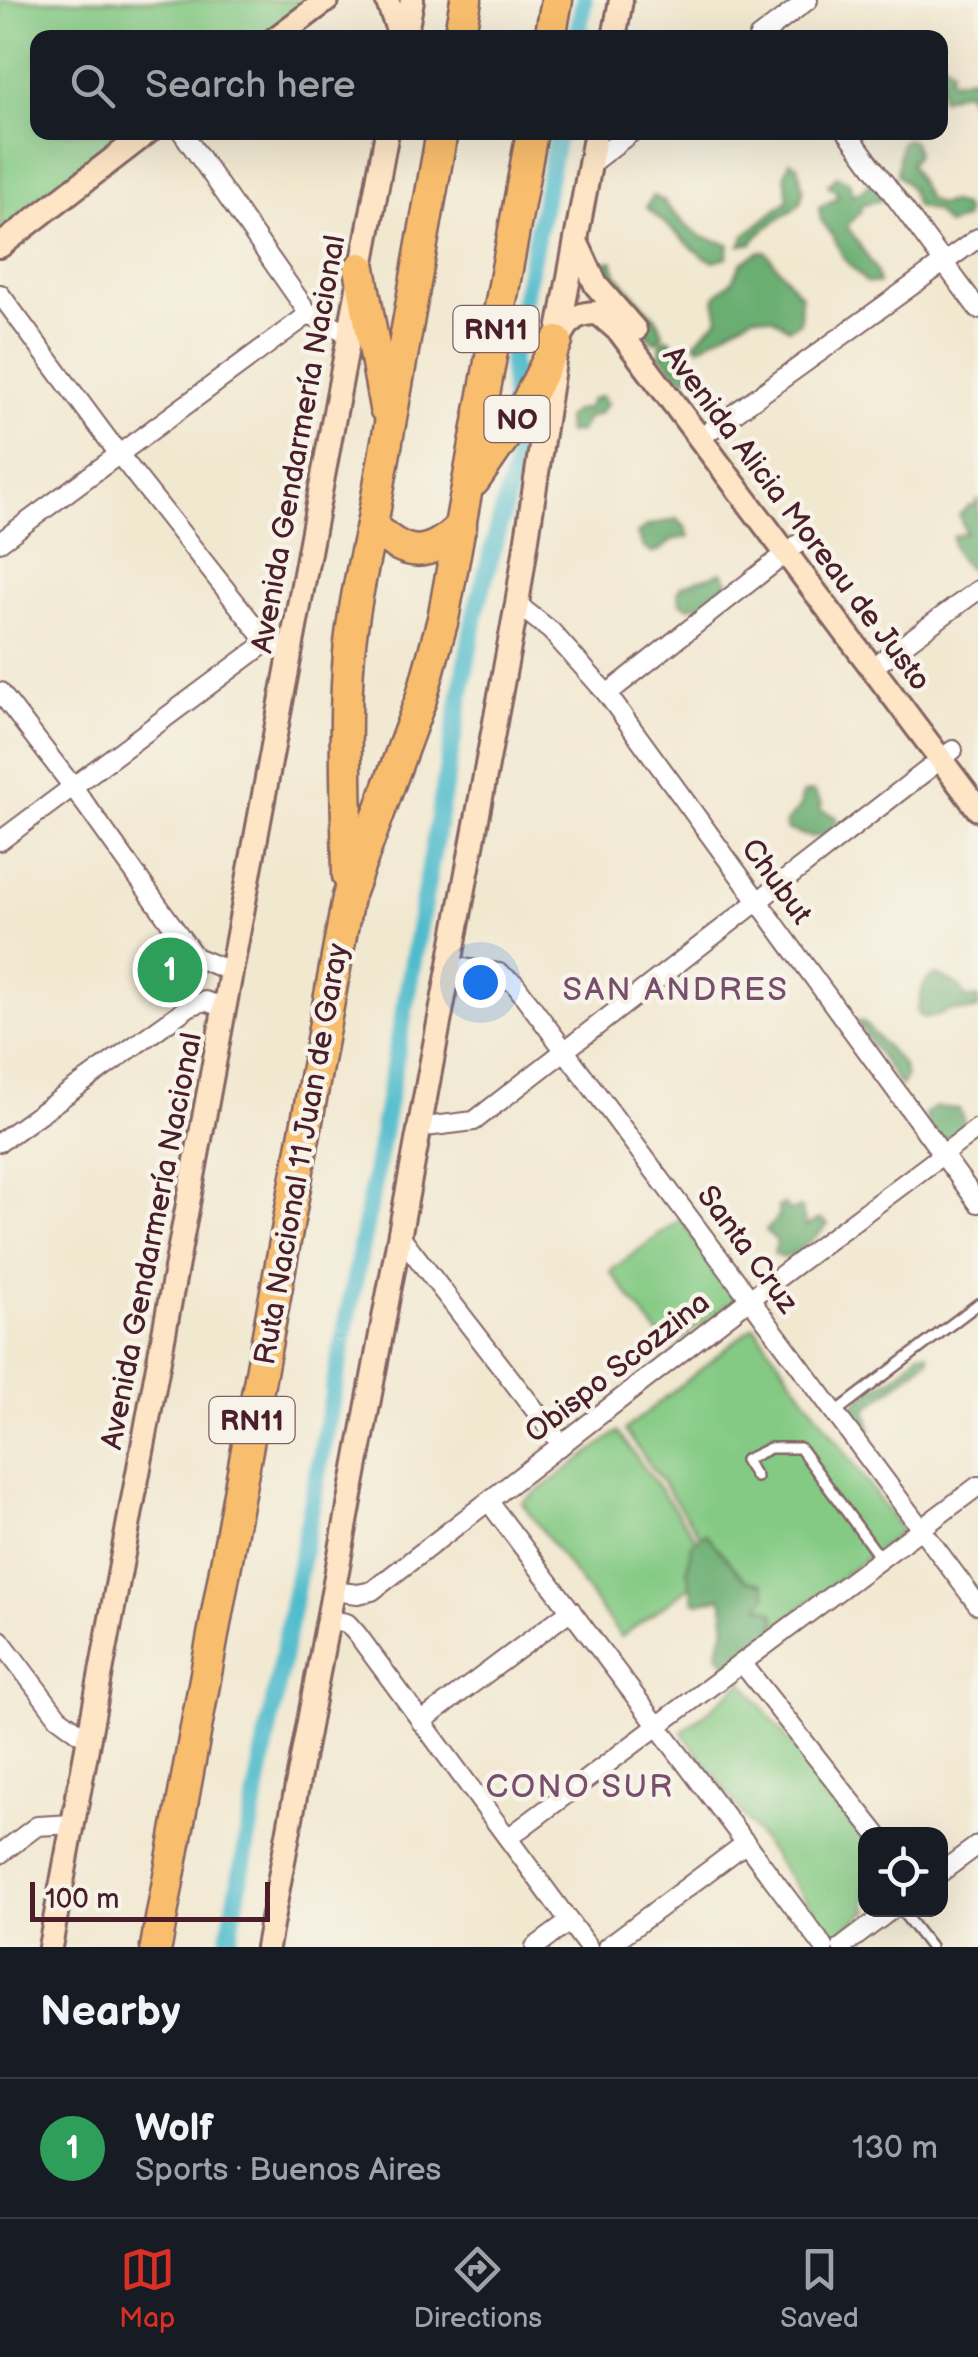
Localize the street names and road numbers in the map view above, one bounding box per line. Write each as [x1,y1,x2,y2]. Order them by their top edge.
street label: Avenida Gendarmería Nacional [244,232,353,656]
road number: RN11 [454,306,538,352]
street label: Avenida Alicia Moreau de Justo [655,339,938,698]
road number: NO [484,396,550,442]
street label: Chubut [733,832,819,931]
street label: Ruta Nacional 11 Juan de Garay [247,940,357,1368]
street label: Avenida Gendarmería Nacional [94,1030,210,1453]
street label: Santa Cruz [689,1179,806,1321]
street label: Obispo Scozzina [518,1285,717,1451]
road number: RN11 [210,1397,294,1443]

